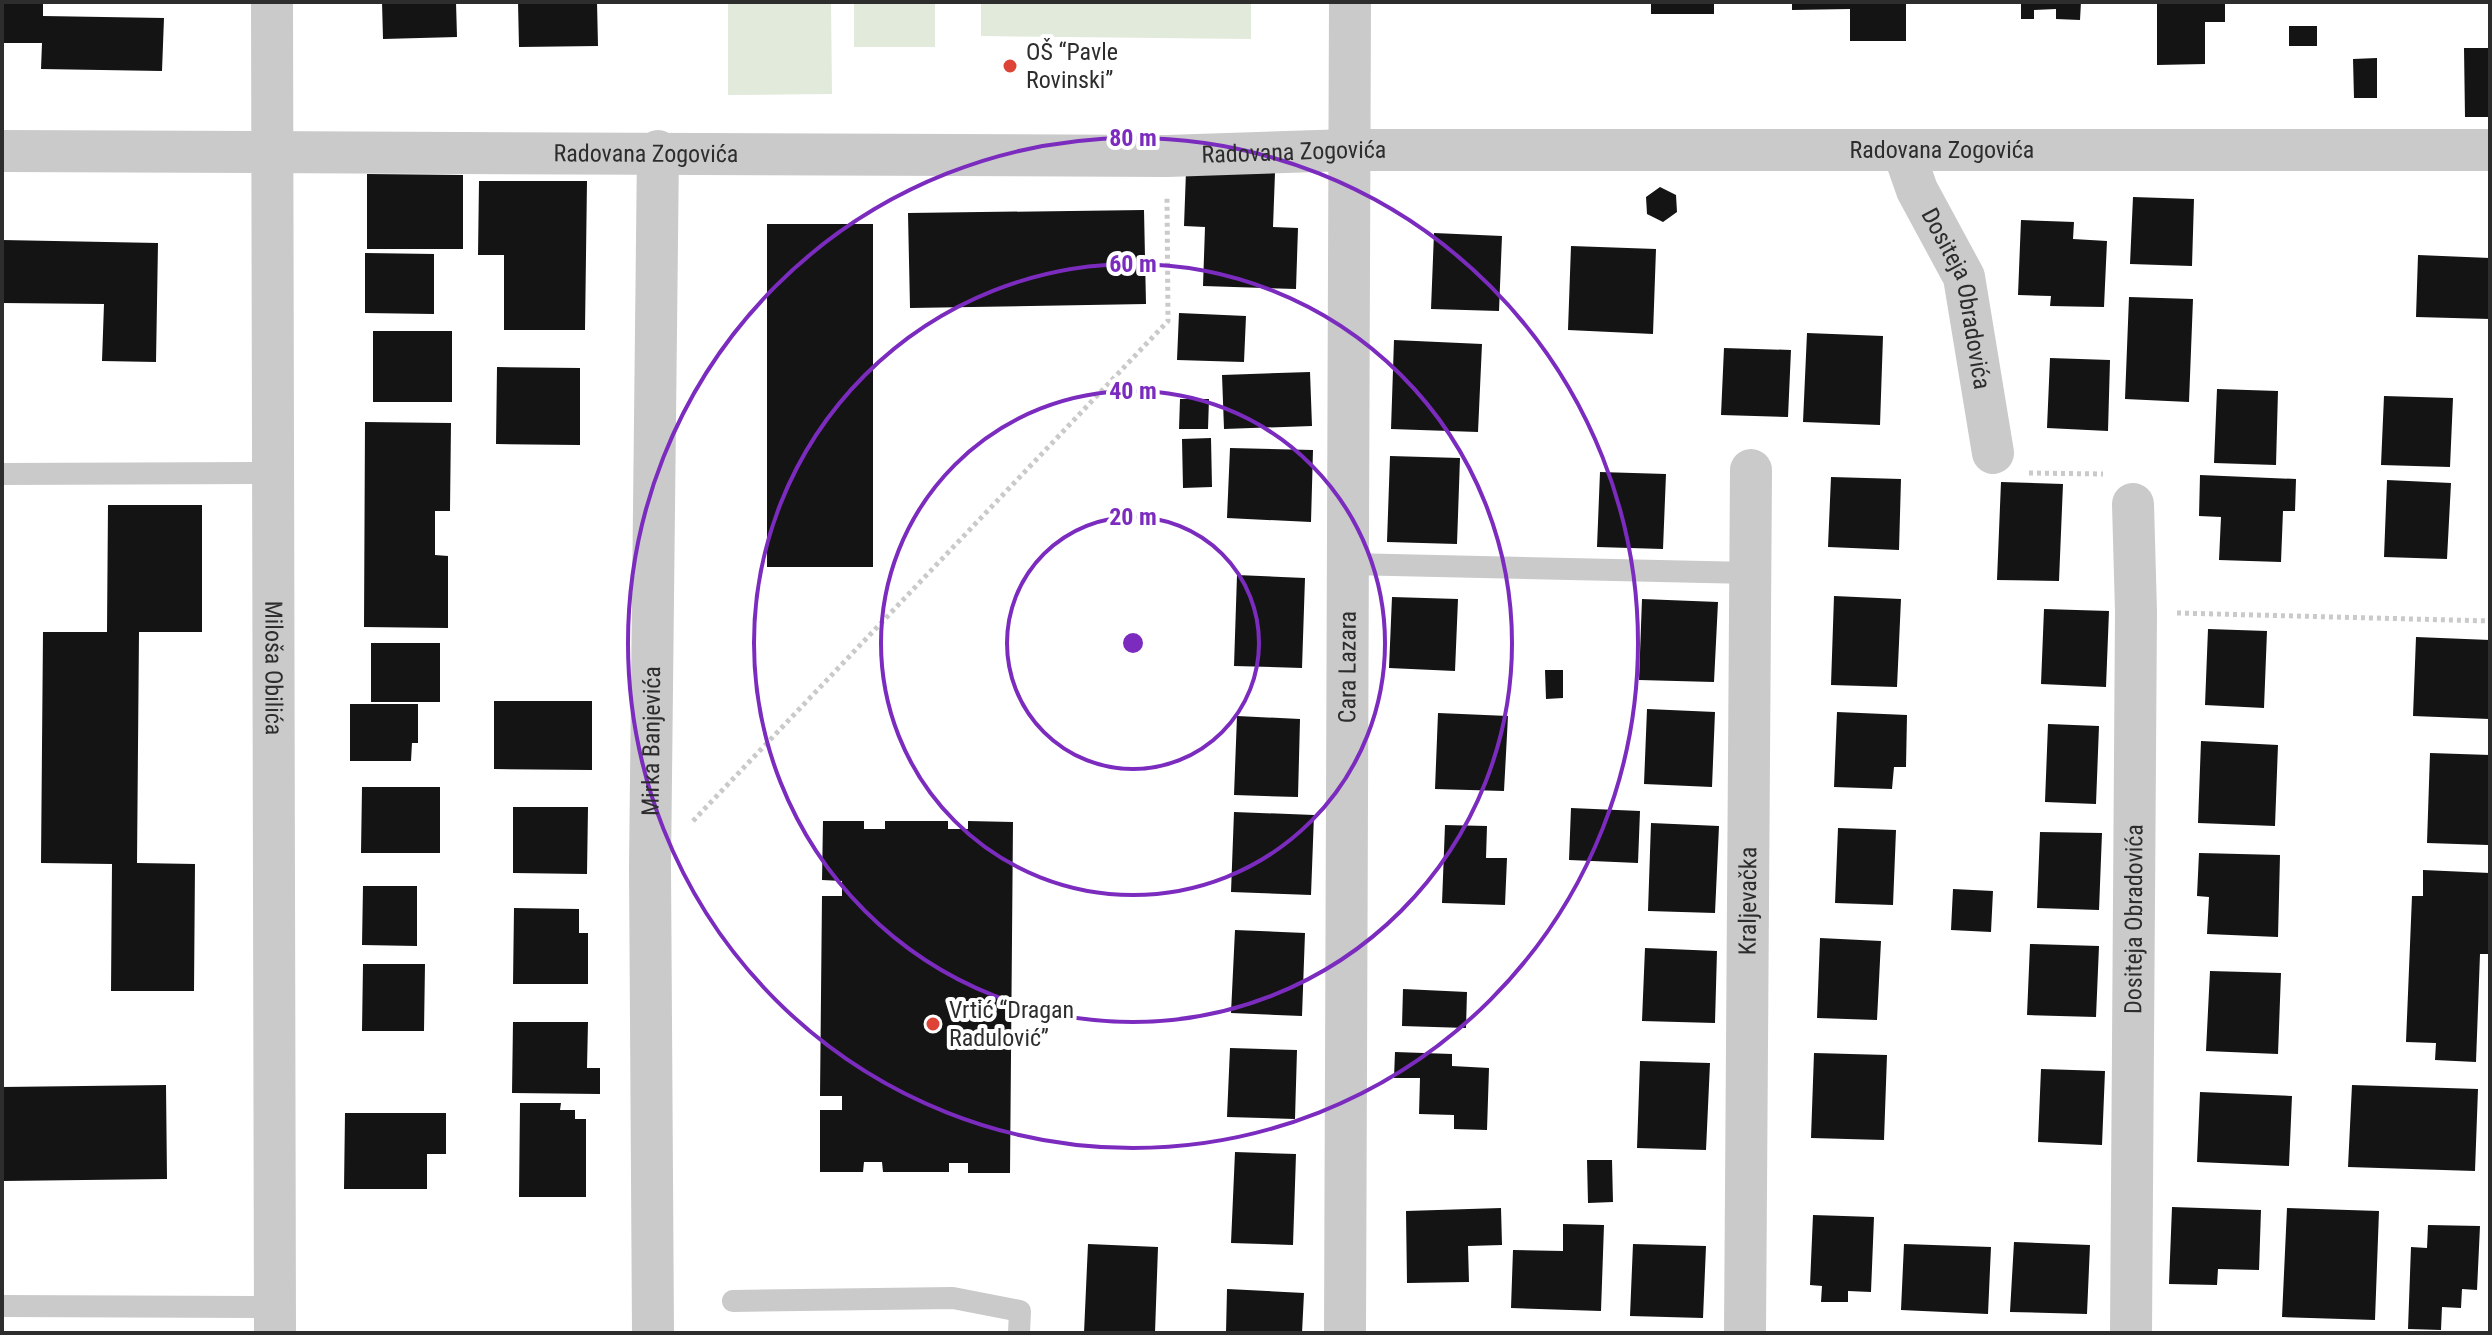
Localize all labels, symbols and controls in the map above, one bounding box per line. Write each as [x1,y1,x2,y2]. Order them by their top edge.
place label: OŠ “Pavle Rovinski” [1026,38,1118,94]
marker: OŠ “Pavle Rovinski” [1001,57,1019,75]
text: 80 m [1109,124,1157,152]
street label: Radovana Zogovića [1201,136,1386,169]
street label: Radovana Zogovića [1850,136,2034,164]
street label: Radovana Zogovića [554,139,738,168]
street label: Dositeja Obradovića [1915,203,1996,391]
text: 60 m [1109,250,1157,278]
text: 40 m [1109,377,1157,405]
text: 20 m [1109,503,1157,531]
street label: Miloša Obilića [259,601,288,735]
street label: Cara Lazara [1333,611,1362,723]
centre of rings [1119,629,1147,657]
street label: Mirka Banjevića [637,666,666,816]
street label: Dositeja Obradovića [2119,824,2149,1014]
street label: Kraljevačka [1734,847,1762,955]
place label: Vrtić “Dragan Radulović” [949,996,1074,1052]
marker: Vrtić “Dragan Radulović” [924,1015,942,1033]

